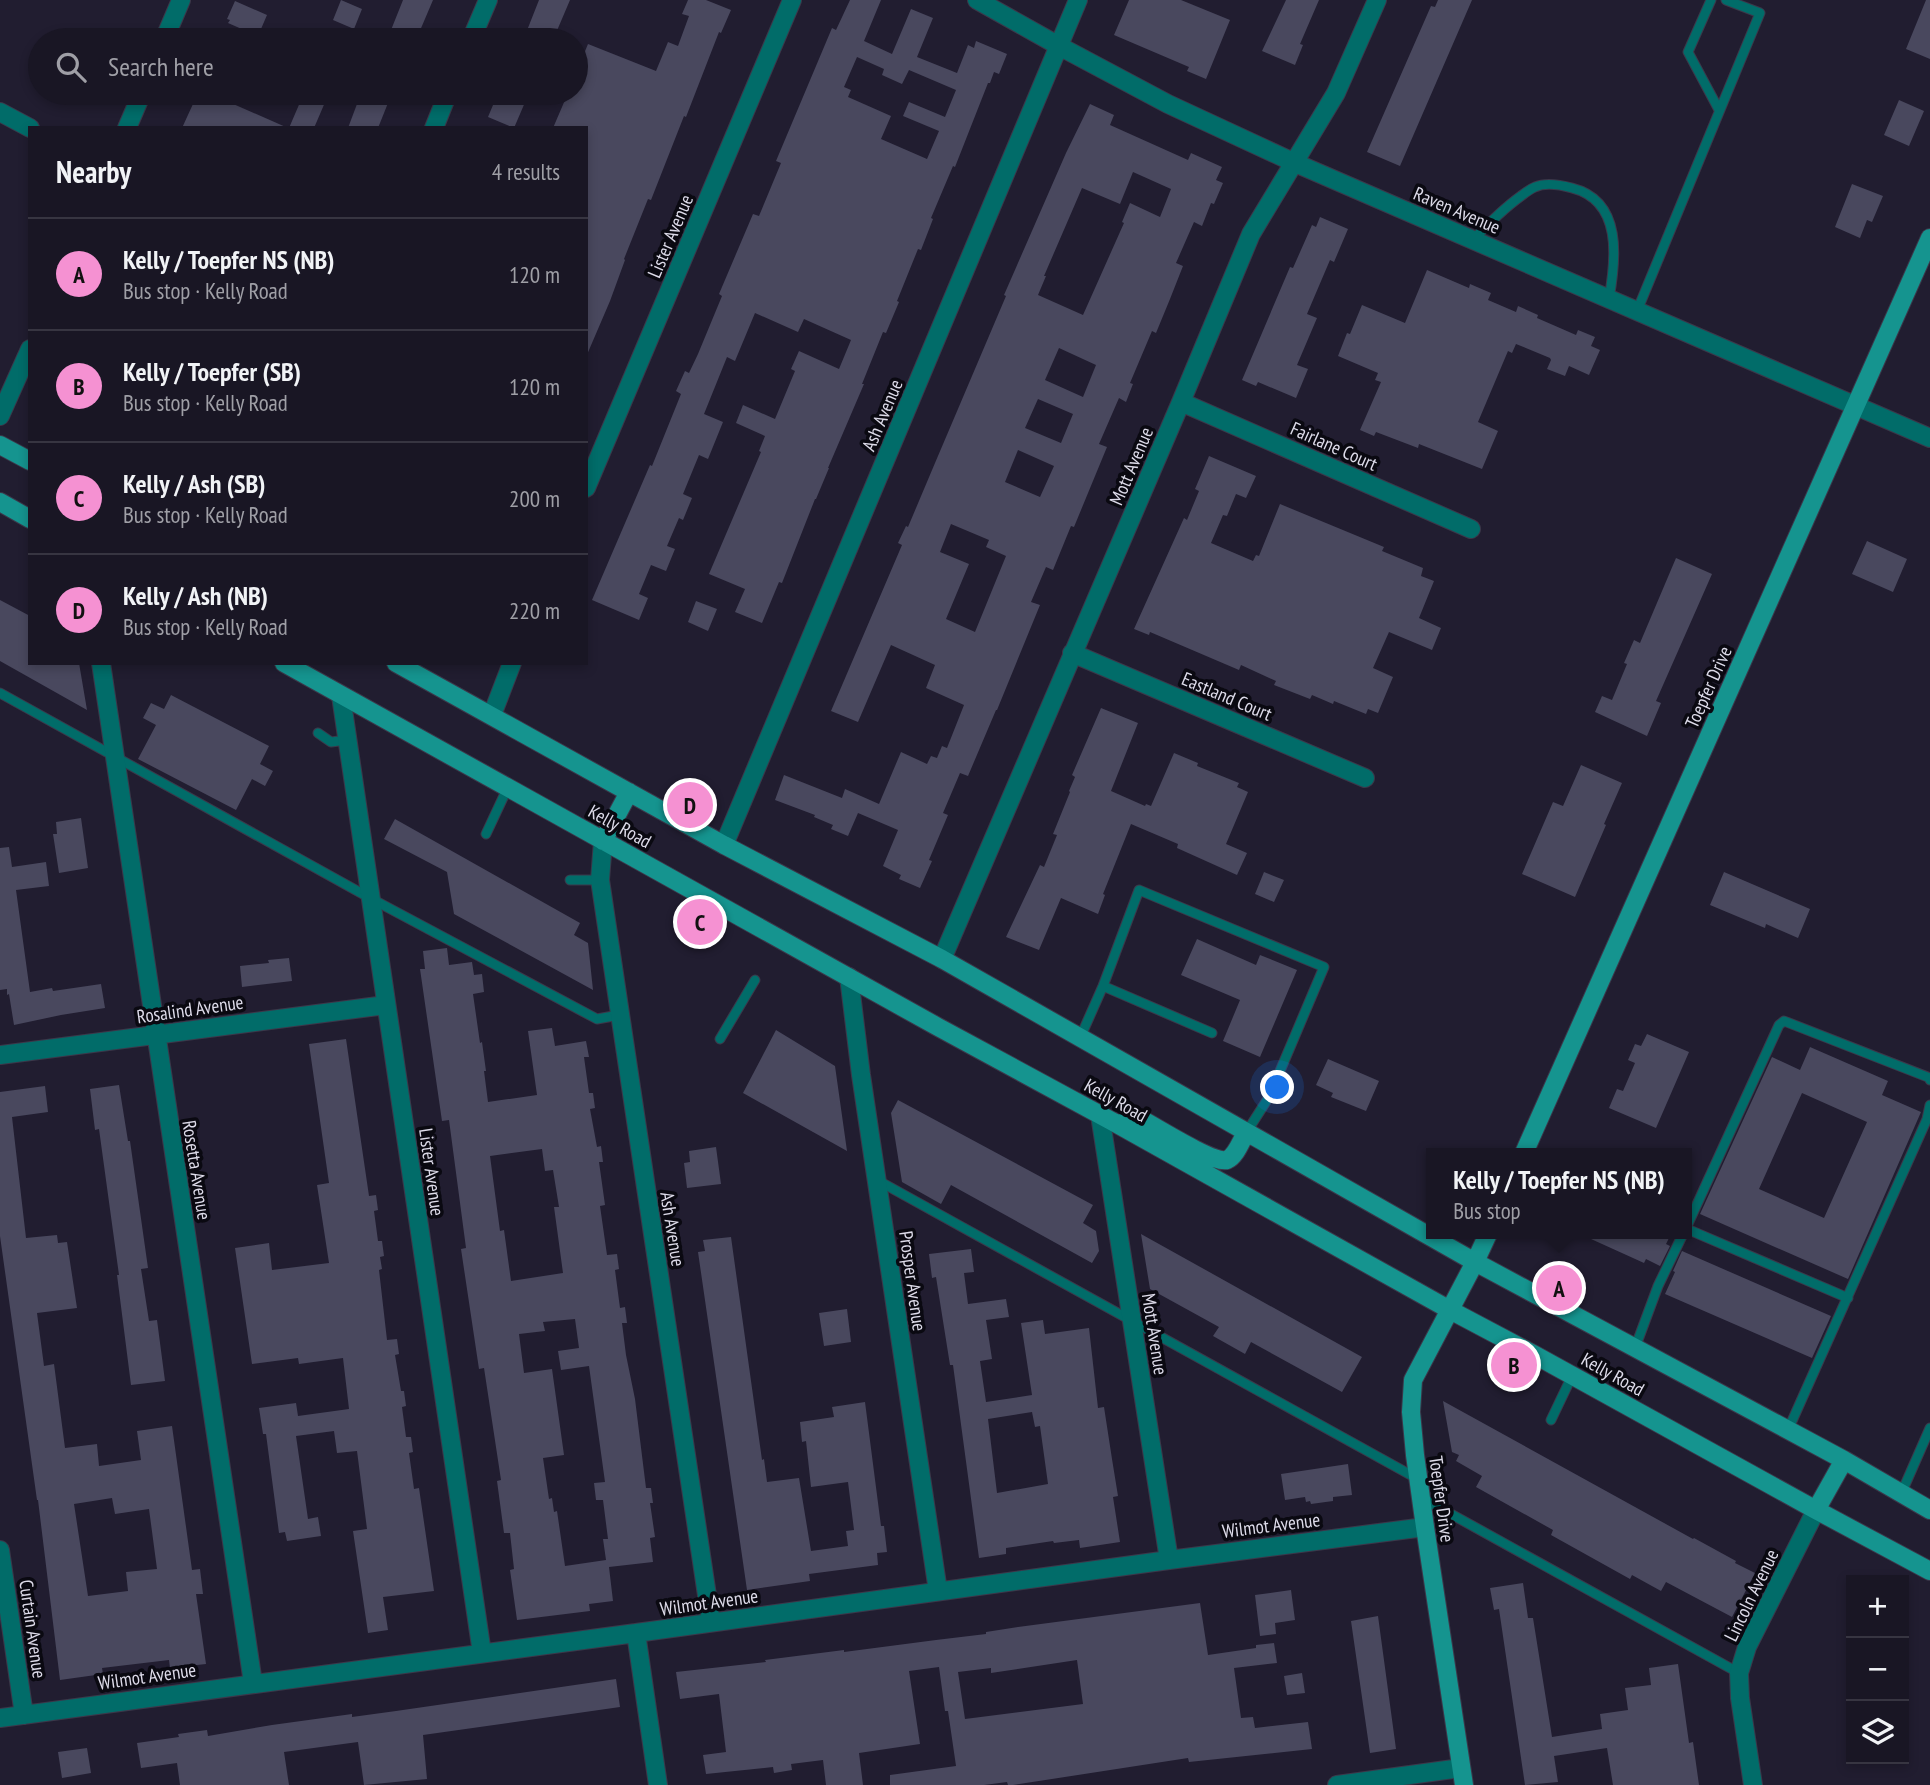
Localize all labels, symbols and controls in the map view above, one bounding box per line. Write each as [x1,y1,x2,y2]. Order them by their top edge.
search box [28,28,588,105]
icon: search [52,48,90,86]
text: Search here [108,50,214,83]
text: Nearby [56,152,131,191]
text: 4 results [492,157,560,186]
street label: Raven Avenue [1410,181,1504,239]
street label: Lister Avenue [642,191,698,281]
text: Kelly / Toepfer NS (NB) [123,243,334,276]
text: A [73,260,85,289]
text: 120 m [509,260,560,289]
text: Bus stop · Kelly Road [123,276,288,305]
text: Kelly / Toepfer (SB) [123,355,301,388]
text: B [73,372,85,401]
text: 120 m [509,372,560,401]
street label: Ash Avenue [856,376,908,454]
text: Bus stop · Kelly Road [123,388,288,417]
street label: Fairlane Court [1287,416,1382,476]
street label: Mott Avenue [1104,423,1158,509]
text: Kelly / Ash (SB) [123,467,265,500]
text: C [74,484,84,513]
text: 200 m [509,484,560,513]
text: Bus stop · Kelly Road [123,500,288,529]
text: Kelly / Ash (NB) [123,579,268,612]
text: D [73,596,85,625]
text: 220 m [509,596,560,625]
text: Bus stop · Kelly Road [123,612,288,641]
street label: Toepfer Drive [1679,642,1737,732]
street label: Eastland Court [1178,666,1276,726]
pin: D [667,779,713,831]
street label: Kelly Road [584,799,656,853]
pin: C [677,896,723,948]
street label: Rosalind Avenue [135,990,245,1028]
your location [1260,1070,1294,1104]
street label: Kelly Road [1080,1073,1152,1127]
street label: Rosetta Avenue [177,1118,217,1222]
street label: Lister Avenue [414,1127,450,1217]
popup [1426,1148,1692,1239]
text: Kelly / Toepfer NS (NB) [1453,1163,1665,1196]
street label: Ash Avenue [655,1190,691,1268]
text: Bus stop [1453,1196,1521,1225]
street label: Prosper Avenue [894,1229,932,1333]
pin: A [1536,1262,1582,1314]
street label: Mott Avenue [1137,1291,1173,1377]
pin: B [1491,1339,1537,1391]
street label: Kelly Road [1577,1347,1649,1401]
street label: Toepfer Drive [1424,1454,1460,1544]
street label: Wilmot Avenue [1221,1507,1322,1543]
street label: Lincoln Avenue [1718,1545,1784,1645]
map controls [1846,1575,1909,1764]
button: + [1846,1575,1909,1638]
street label: Curtain Avenue [14,1578,52,1680]
street label: Wilmot Avenue [658,1583,760,1621]
button: − [1846,1638,1909,1701]
street label: Wilmot Avenue [96,1657,198,1695]
button: layers [1846,1701,1909,1764]

